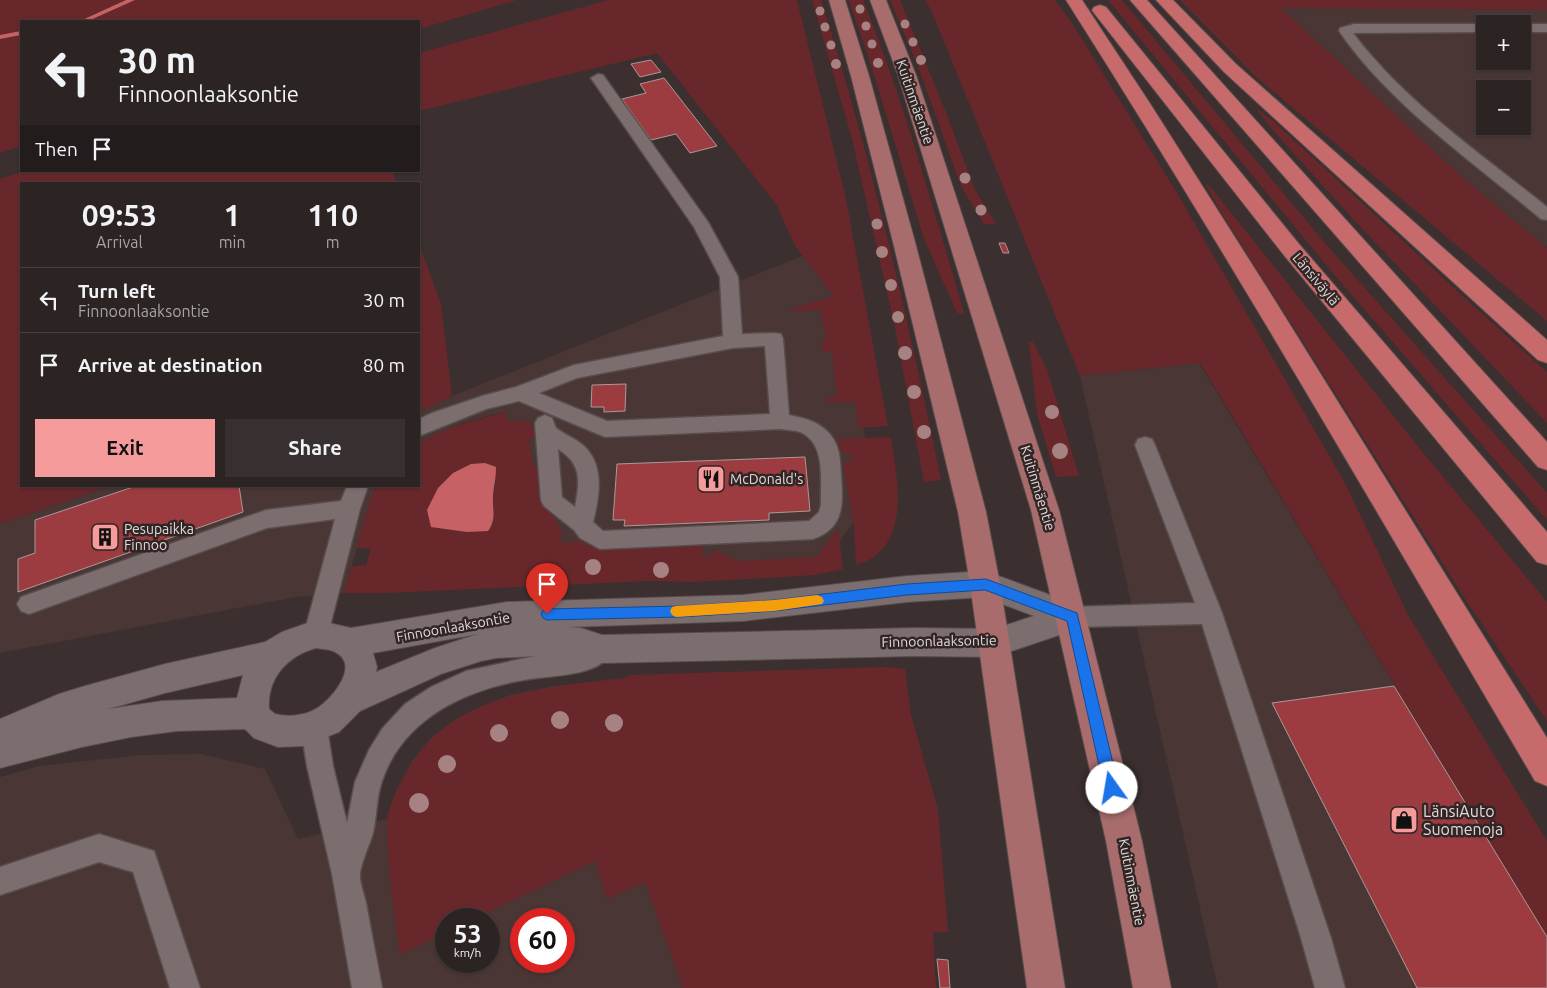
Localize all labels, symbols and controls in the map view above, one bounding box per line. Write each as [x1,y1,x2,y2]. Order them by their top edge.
map controls [1476,15,1531,135]
button: + [1476,15,1531,70]
icon: left [35,40,100,105]
text: 30 m [118,40,196,80]
street label: Kuitinmäentie [893,58,937,146]
button: − [1476,80,1531,135]
text: Finnoonlaaksontie [118,81,299,106]
icon: arrive [88,135,116,163]
text: Then [35,138,78,160]
text: 09:53 [82,198,157,232]
text: 1 [224,198,241,232]
text: 110 [307,198,358,232]
text: Arrival [96,233,143,251]
text: min [219,233,246,251]
text: m [326,233,340,251]
street label: Länsiväylä [1289,250,1343,308]
text: Turn left [78,280,156,302]
icon: left [35,286,63,314]
text: 30 m [363,289,405,311]
text: Finnoonlaaksontie [78,302,210,320]
icon: arrive [35,351,63,379]
text: Arrive at destination [78,354,263,376]
text: 80 m [363,354,405,376]
button: Exit [35,419,215,477]
button: Share [225,419,405,477]
street label: Kuitinmäentie [1017,443,1059,533]
restaurant icon: McDonald's [696,464,726,494]
place label: McDonald's [730,471,803,487]
place label: Pesupaikka Finnoo [124,521,194,553]
building icon: Pesupaikka Finnoo [90,522,120,552]
pin [526,563,568,614]
icon: arrive [533,570,561,598]
street label: Finnoonlaaksontie [395,609,511,645]
street label: Finnoonlaaksontie [881,632,997,650]
position arrow [1085,761,1137,813]
place label: LänsiAuto Suomenoja [1423,802,1503,838]
shop icon: LänsiAuto Suomenoja [1389,805,1419,835]
street label: Kuitinmäentie [1116,837,1148,927]
speed limit sign: 60 [510,908,575,973]
text: 53 [453,920,482,948]
text: km/h [454,946,481,959]

